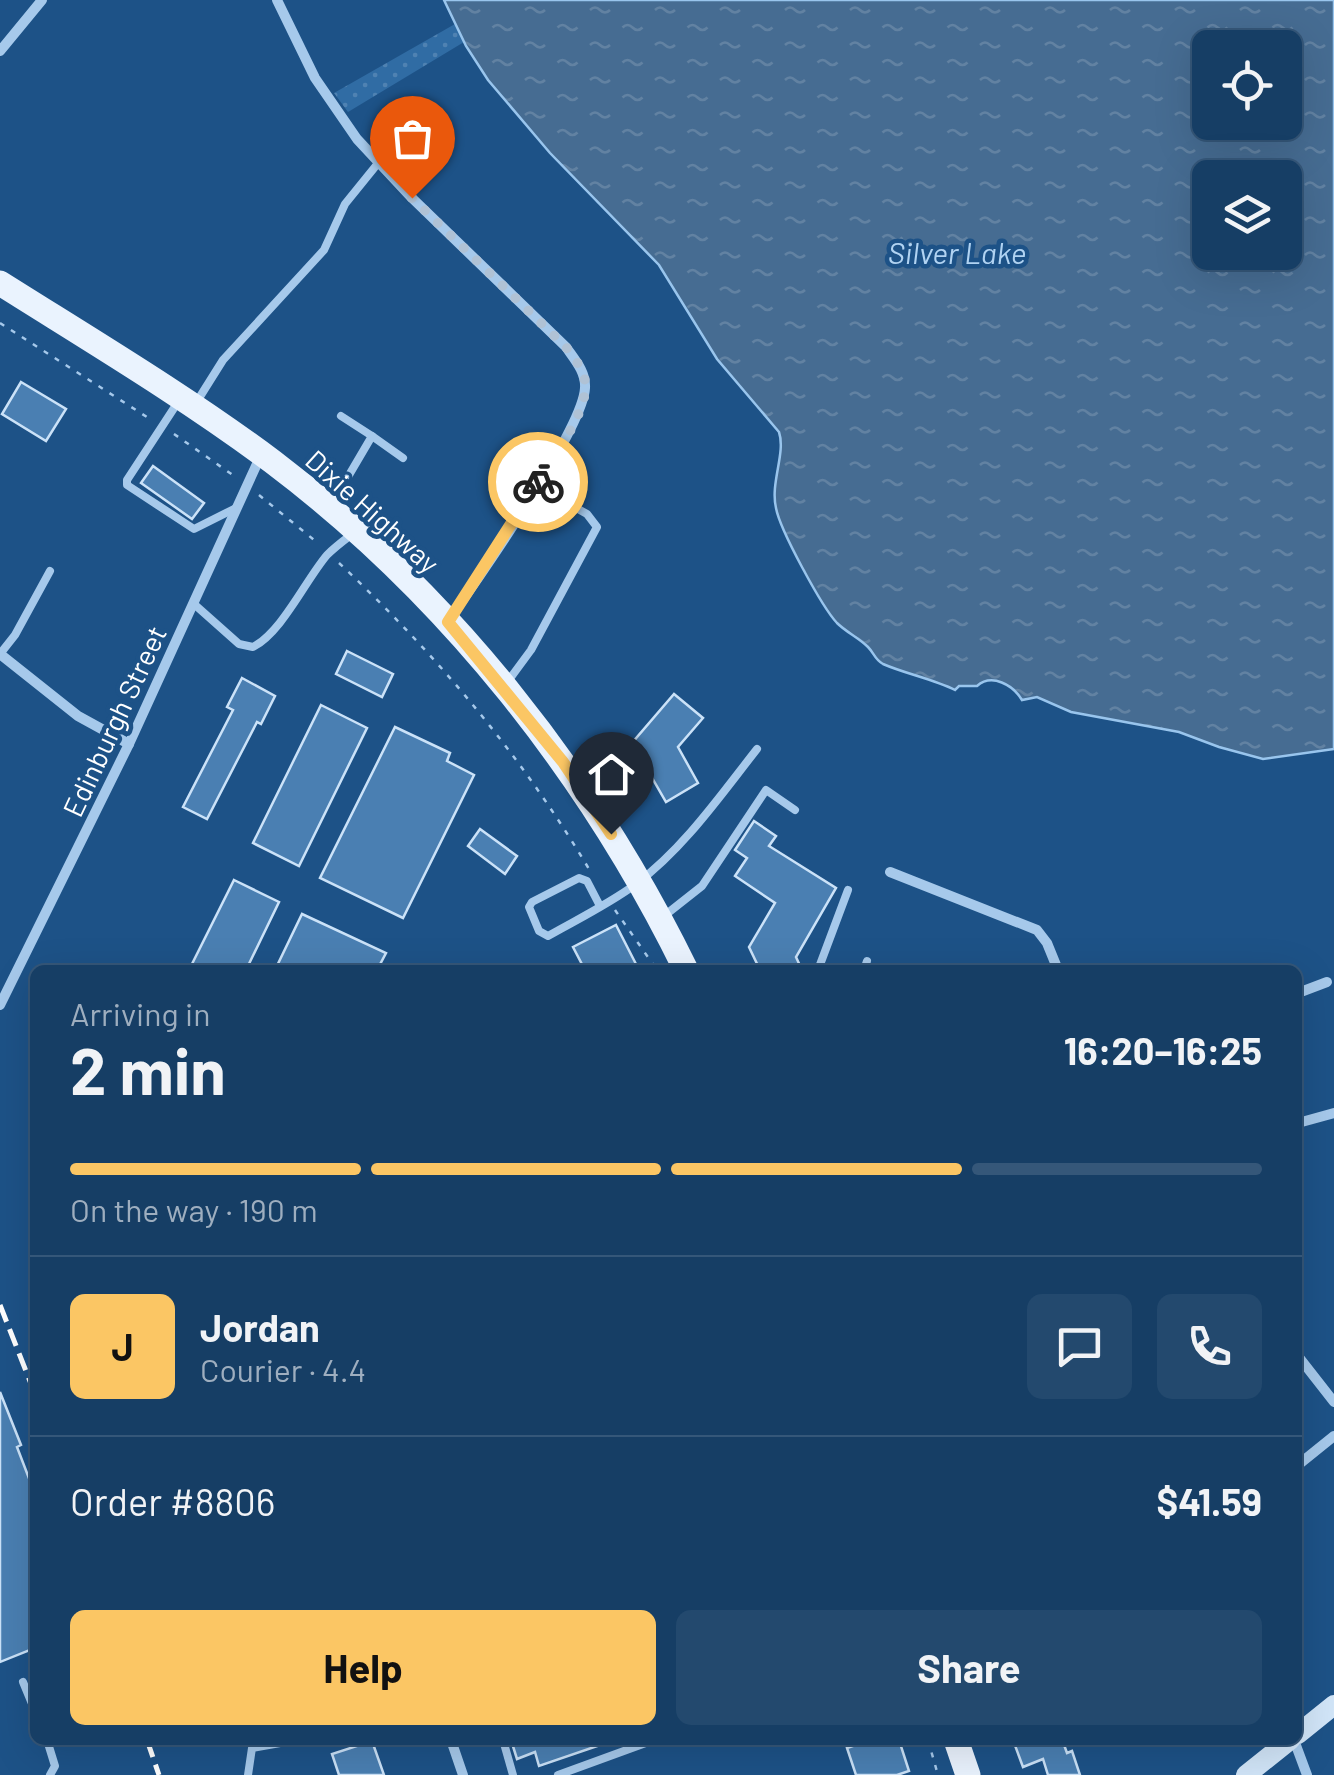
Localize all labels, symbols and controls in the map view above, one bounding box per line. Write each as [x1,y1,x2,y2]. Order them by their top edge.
map controls [1192,30,1302,270]
button: locate [1192,30,1302,140]
pin [370,96,455,199]
icon: bag [385,111,440,166]
button: layers [1192,160,1302,270]
water label: Silver Lake [888,234,1026,270]
courier [488,432,588,532]
street label: Dixie Highway [299,442,447,580]
icon: bike [511,455,566,510]
street label: Edinburgh Street [55,620,173,822]
pin [569,732,654,835]
icon: home [584,747,639,802]
text: Arriving in [70,994,210,1032]
text: 16:20–16:25 [1064,1027,1262,1073]
text: 2 min [70,1030,226,1108]
text: On the way · 190 m [70,1190,318,1228]
button: chat [1027,1294,1132,1399]
button: phone [1157,1294,1262,1399]
text: Jordan [200,1304,320,1350]
text: J [111,1323,134,1369]
text: Courier · 4.4 [200,1350,366,1388]
text: Order #8806 [70,1478,275,1524]
text: $41.59 [1157,1478,1262,1524]
button: Help [70,1610,656,1725]
button: Share [676,1610,1262,1725]

